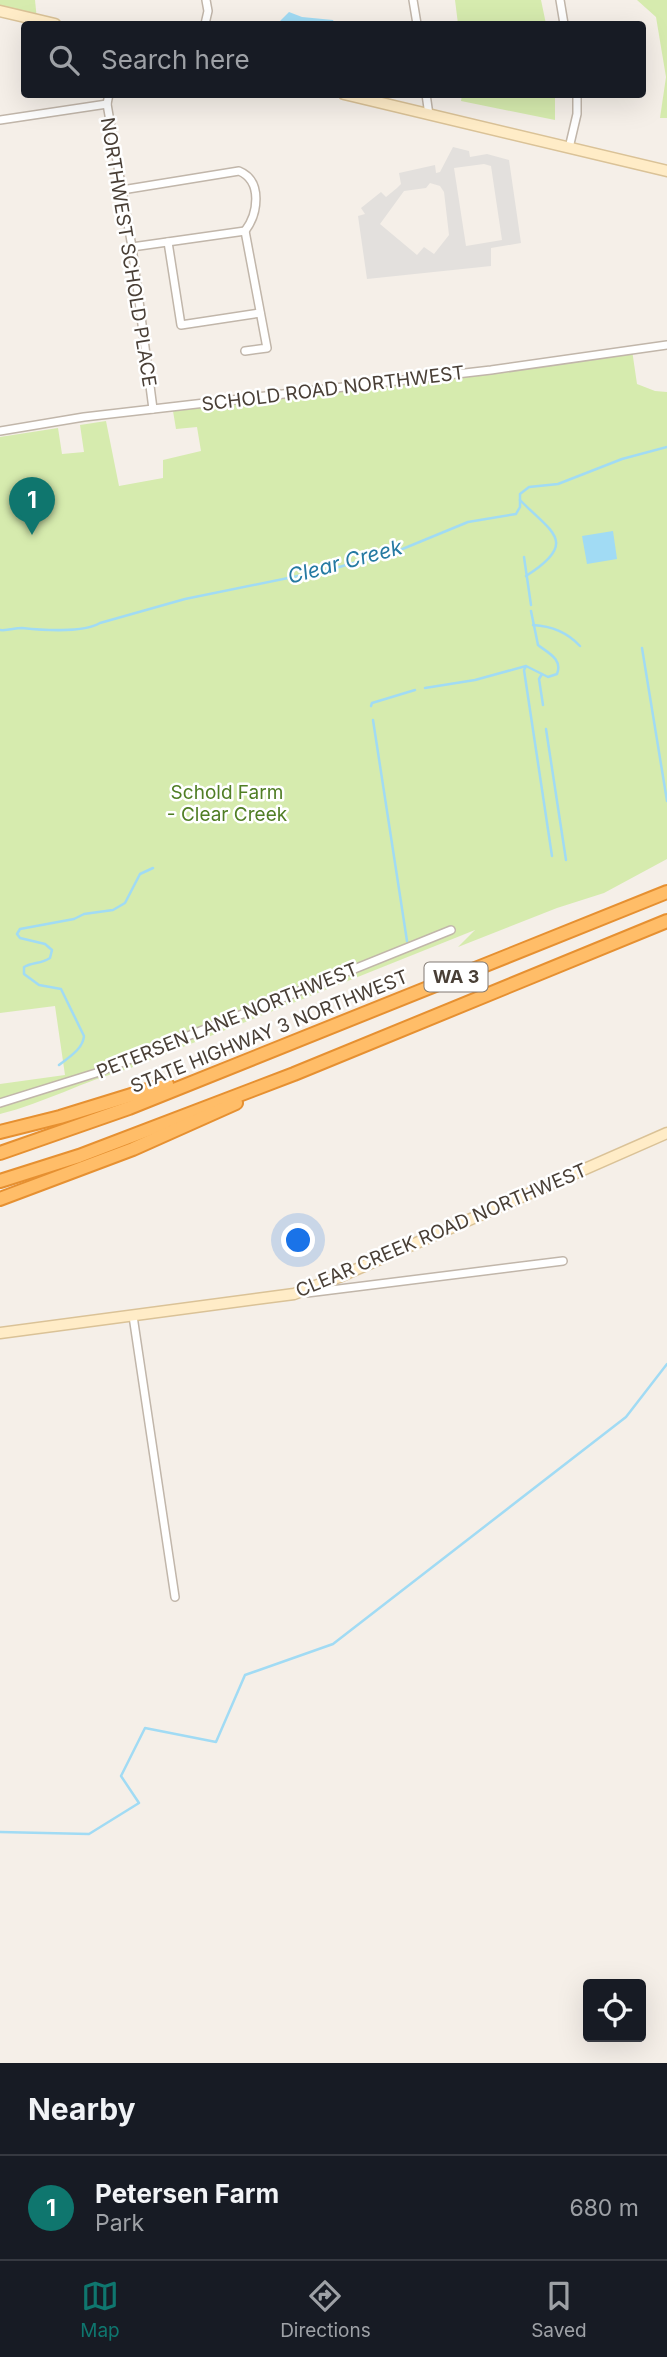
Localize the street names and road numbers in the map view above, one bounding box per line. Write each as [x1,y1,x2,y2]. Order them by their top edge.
street label: NORTHWEST SCHOLD PLACE [96,116,161,388]
street label: SCHOLD ROAD NORTHWEST [200,361,466,416]
street label: PETERSEN LANE NORTHWEST [93,957,361,1084]
road number: WA 3 [424,962,488,992]
street label: STATE HIGHWAY 3 NORTHWEST [127,965,411,1098]
street label: CLEAR CREEK ROAD NORTHWEST [292,1159,590,1302]

